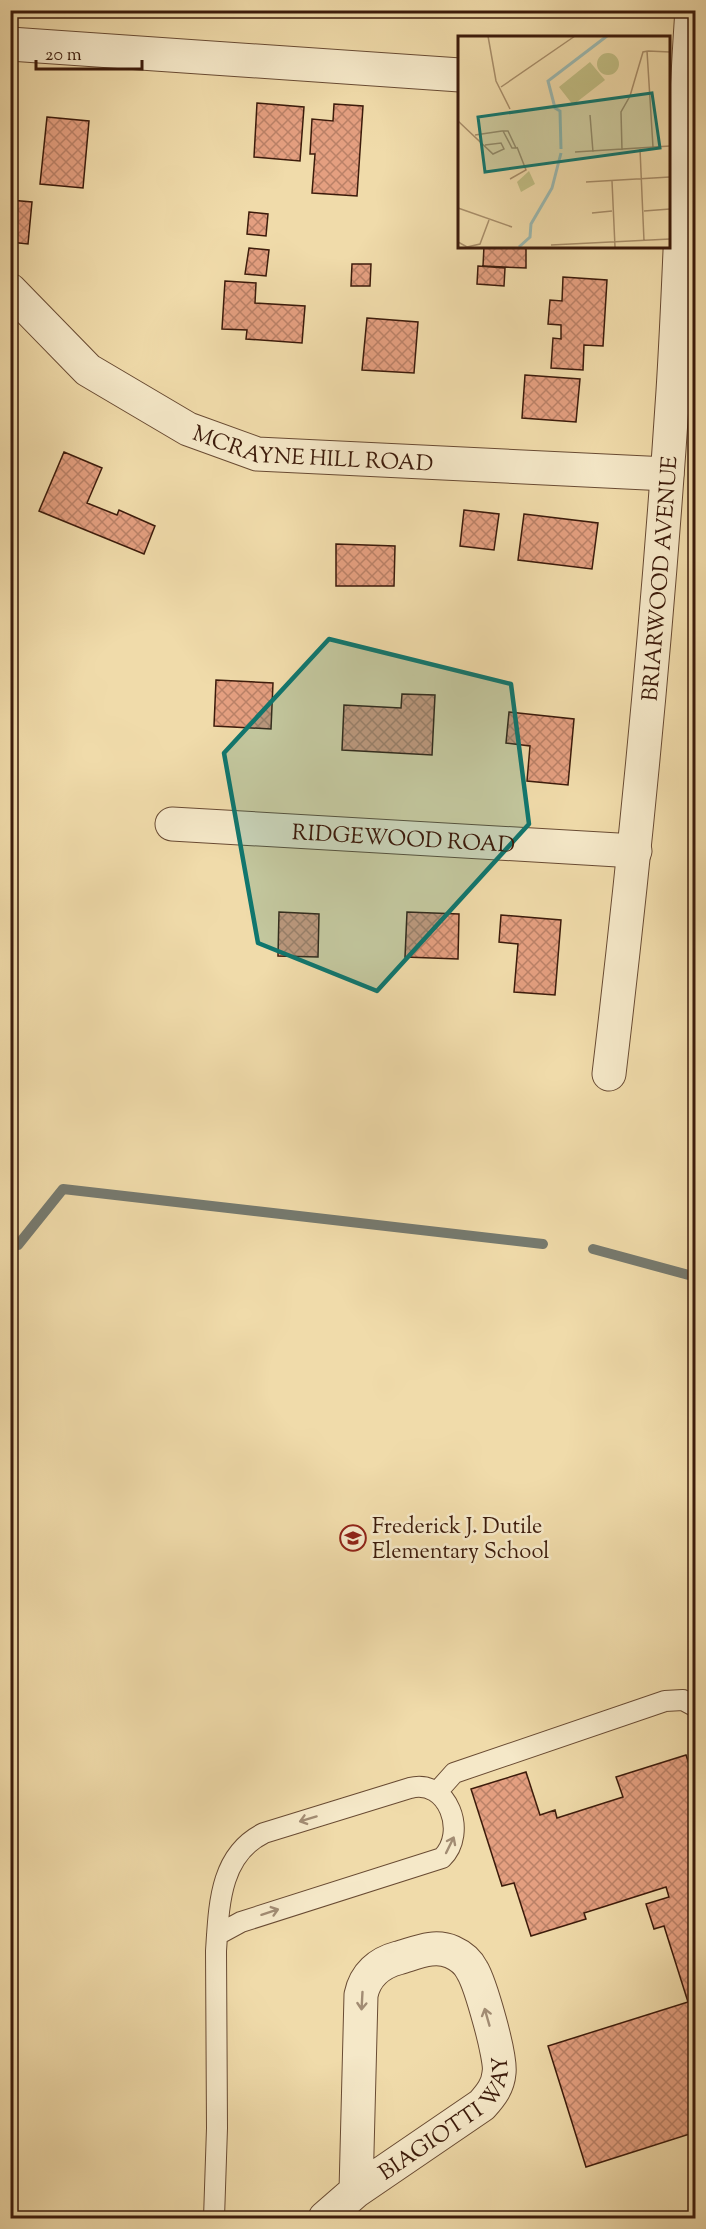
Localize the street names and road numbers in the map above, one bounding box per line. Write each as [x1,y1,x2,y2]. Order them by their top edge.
street label: MCRAYNE HILL ROAD [188,419,434,482]
street label: BRIARWOOD AVENUE [636,455,687,703]
street label: RIDGEWOOD ROAD [291,818,516,863]
street label: BIAGIOTTI WAY [373,2054,519,2190]

